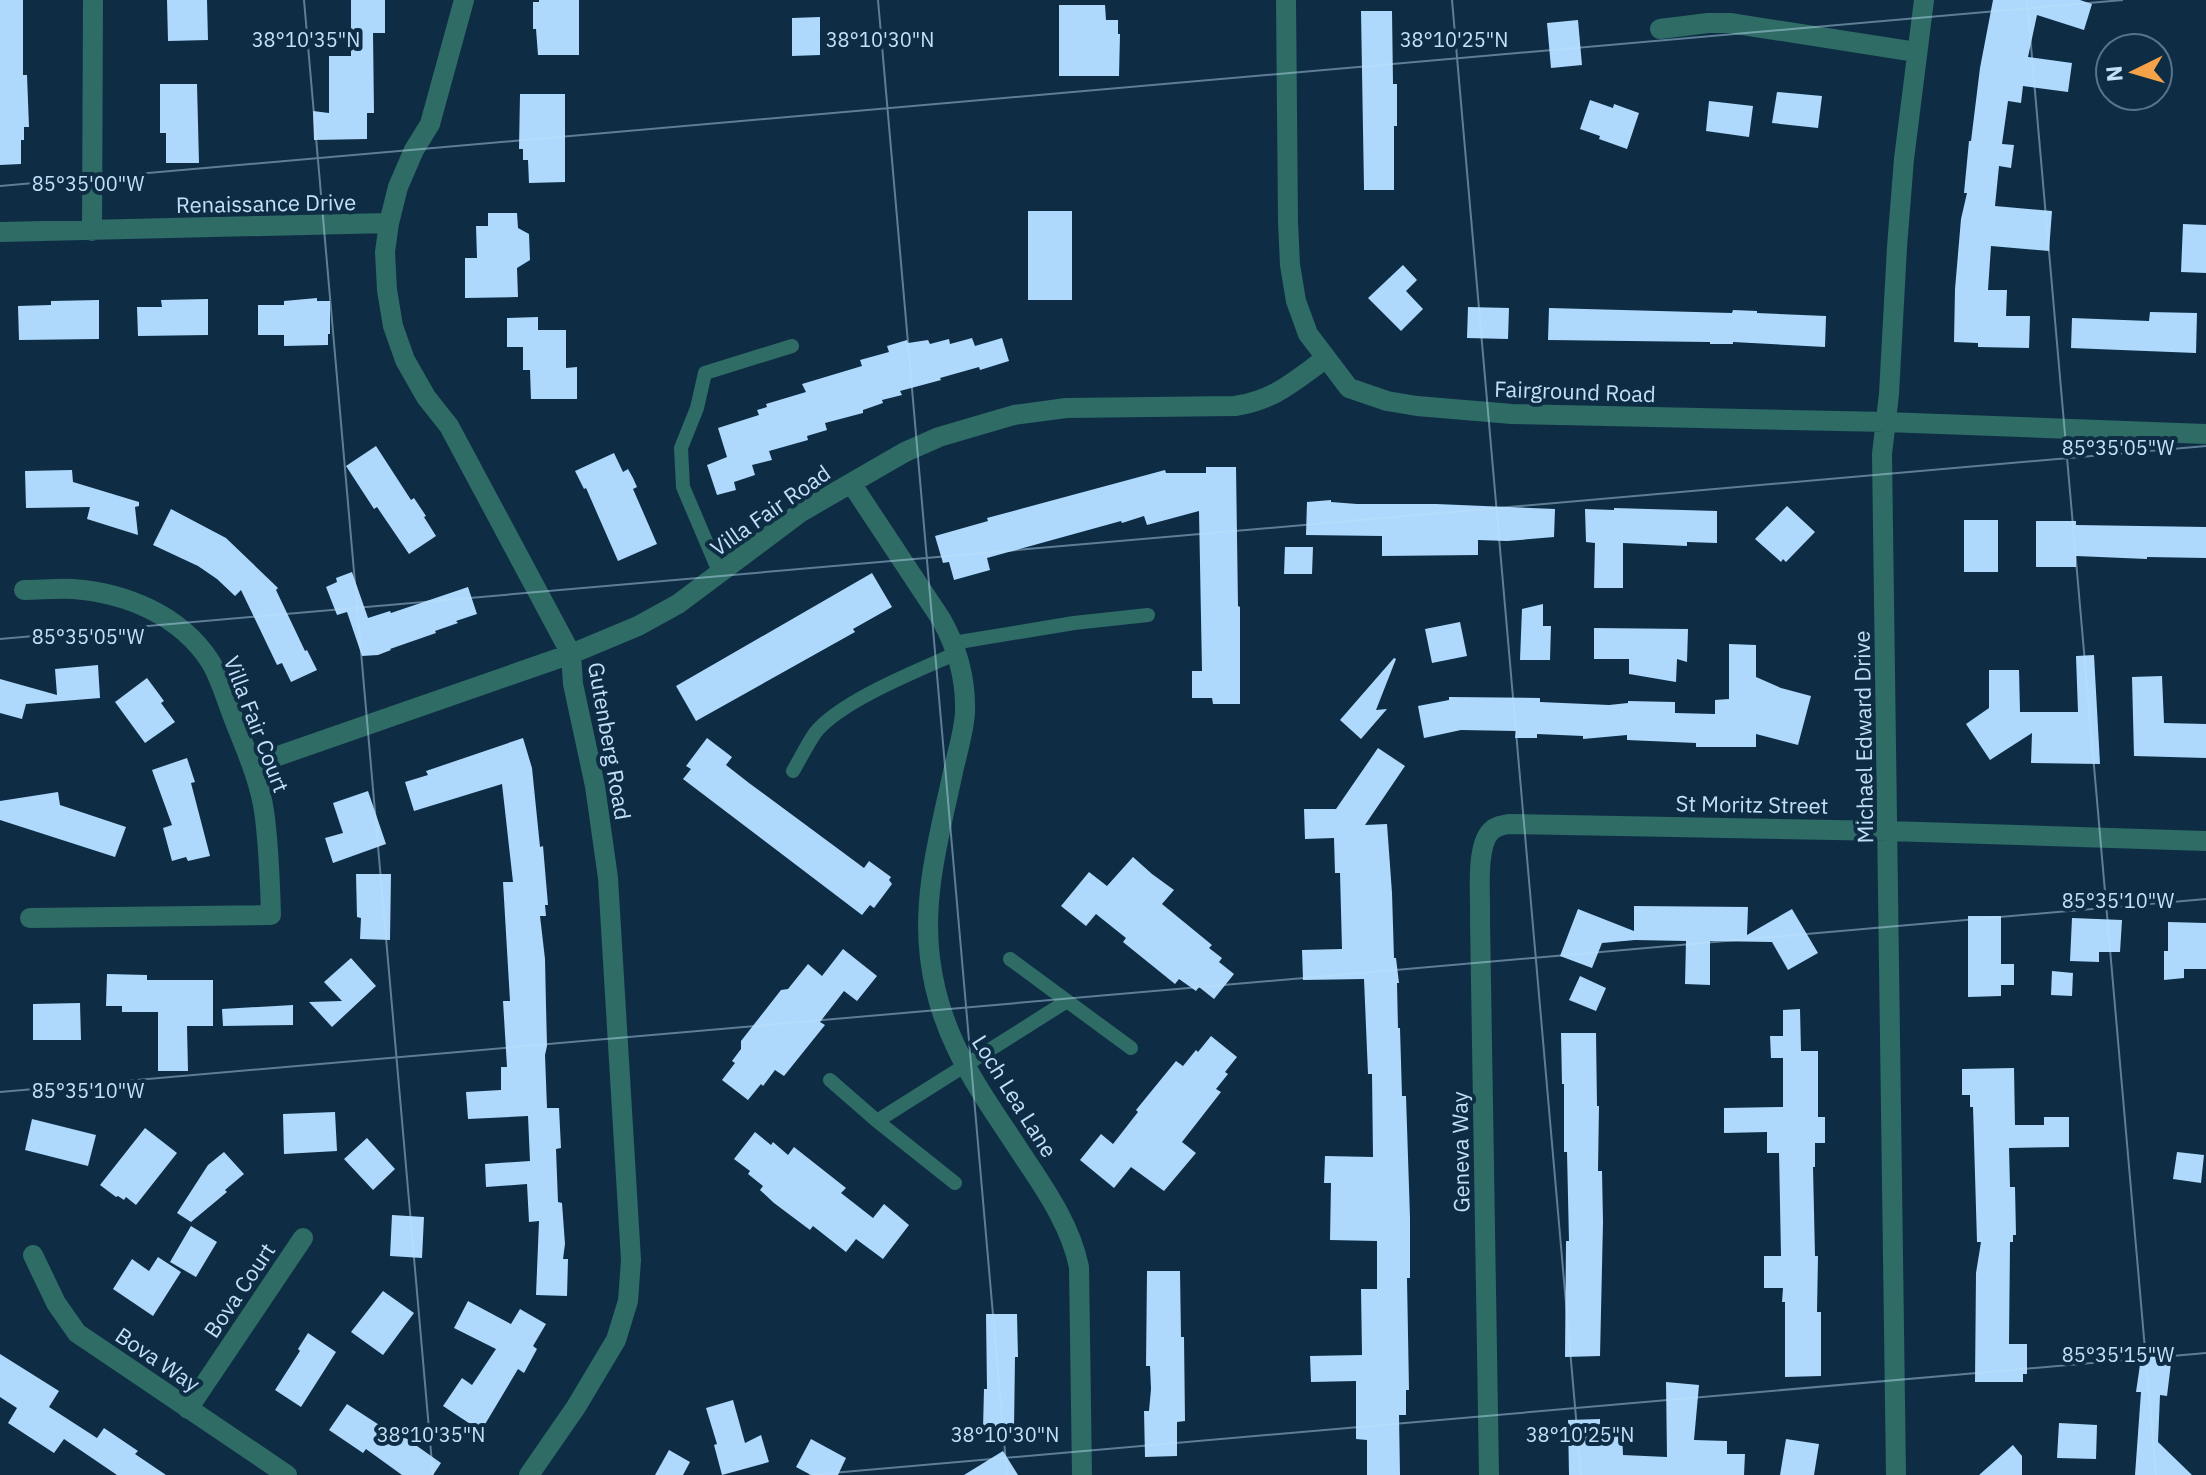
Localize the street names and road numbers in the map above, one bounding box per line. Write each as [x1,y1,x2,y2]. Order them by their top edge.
street label: Renaissance Drive [176,187,356,219]
street label: Fairground Road [1494,374,1656,408]
street label: Villa Fair Road [704,458,836,562]
street label: Michael Edward Drive [1847,630,1879,844]
street label: Villa Fair Court [218,652,296,796]
street label: Gutenberg Road [582,660,638,822]
street label: St Moritz Street [1675,788,1829,820]
street label: Loch Lea Lane [966,1029,1064,1163]
street label: Geneva Way [1444,1091,1476,1213]
street label: Bova Court [197,1237,281,1343]
street label: Bova Way [110,1320,206,1398]

